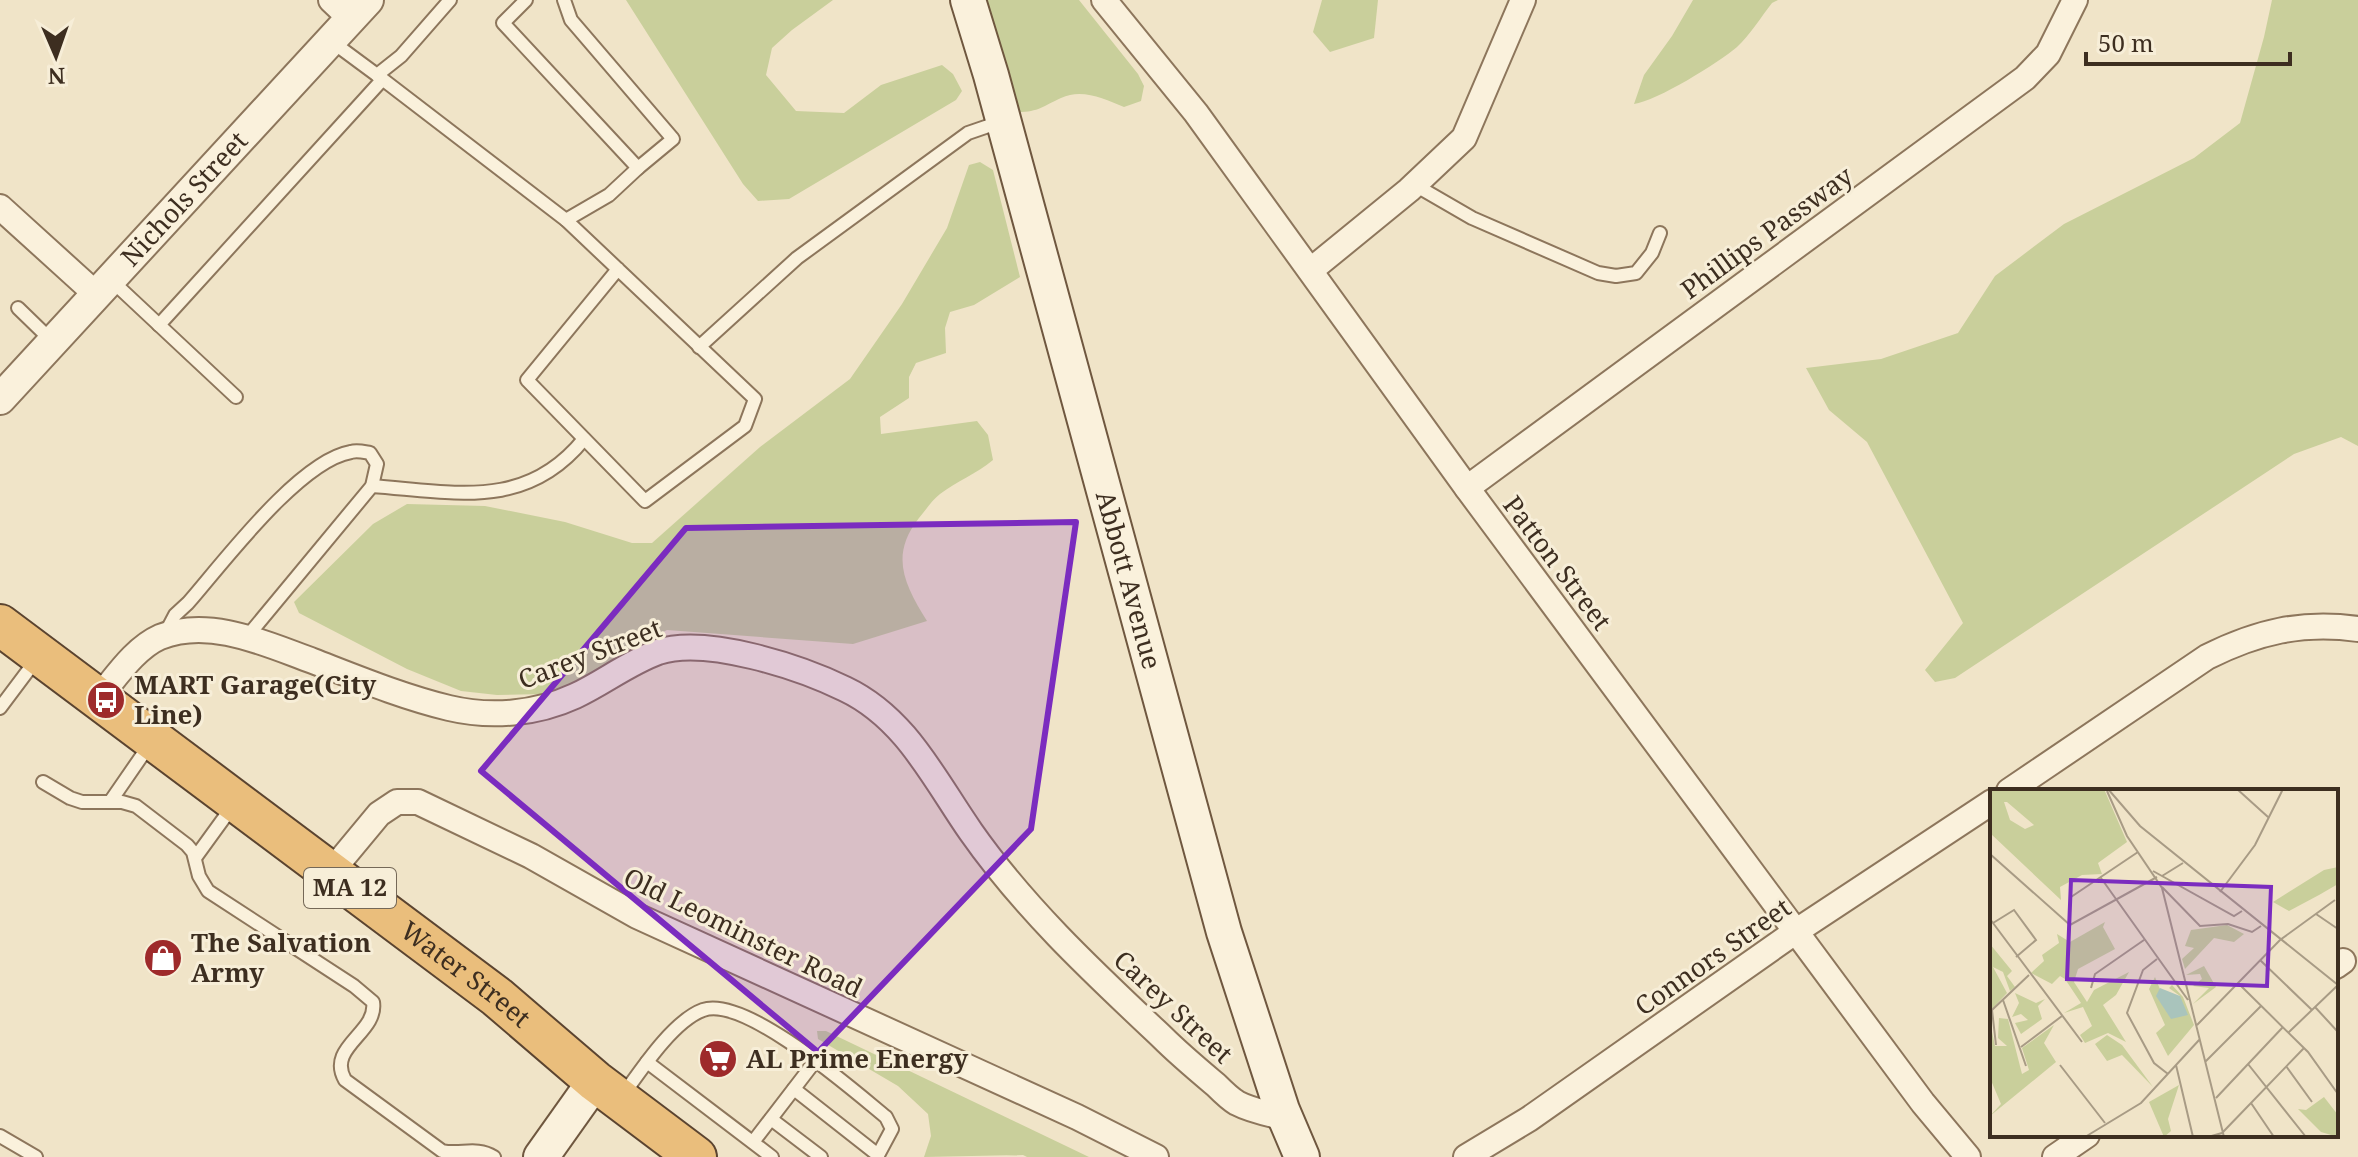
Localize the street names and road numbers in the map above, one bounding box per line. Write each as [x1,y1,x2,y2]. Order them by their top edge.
street label: Nichols Street [112,123,255,274]
street label: Phillips Passway [1673,157,1860,307]
street label: Abbott Avenue [1088,487,1171,673]
street label: Patton Street [1495,488,1620,637]
street label: Carey Street [513,609,666,697]
street label: Old Leominster Road [618,859,869,1006]
road number: MA 12 [304,868,396,908]
street label: Connors Street [1627,889,1798,1023]
street label: Water Street [394,912,539,1035]
street label: Carey Street [1106,942,1241,1071]

